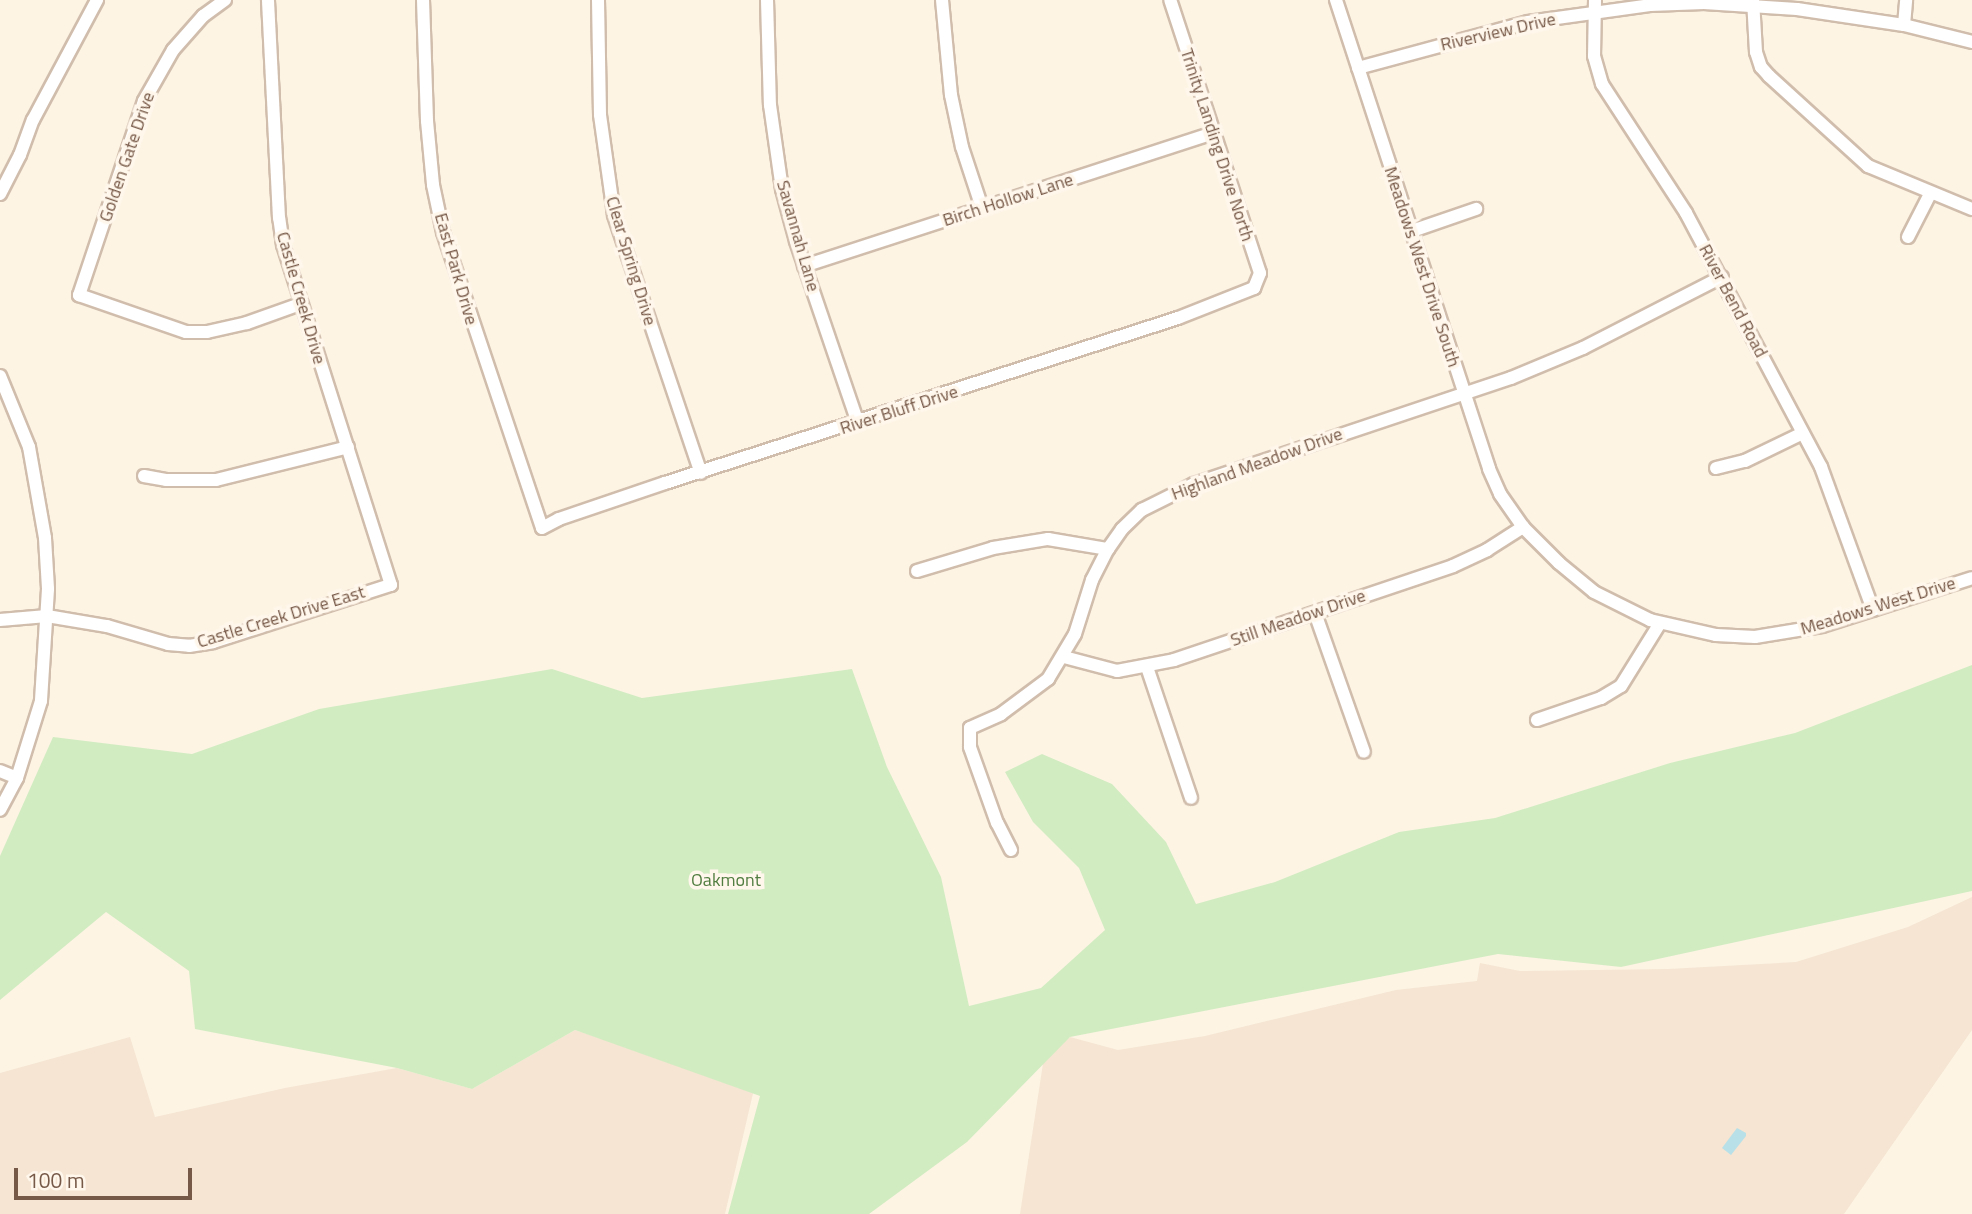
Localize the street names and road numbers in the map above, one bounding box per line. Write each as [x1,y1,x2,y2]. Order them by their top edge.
street label: Riverview Drive [1438,8,1558,56]
street label: Trinity Landing Drive North [1176,46,1258,244]
street label: Golden Gate Drive [95,89,159,225]
street label: Meadows West Drive South [1379,164,1465,370]
street label: Birch Hollow Lane [940,169,1076,231]
street label: Savannah Lane [772,178,824,294]
street label: Clear Spring Drive [601,194,661,328]
street label: East Park Drive [430,211,482,327]
street label: Castle Creek Drive [272,229,330,367]
street label: River Bend Road [1694,241,1772,361]
street label: River Bluff Drive [837,381,961,439]
street label: Highland Meadow Drive [1169,423,1345,505]
street label: Meadows West Drive [1798,572,1958,640]
street label: Castle Creek Drive East [195,581,367,653]
street label: Still Meadow Drive [1228,585,1368,651]

